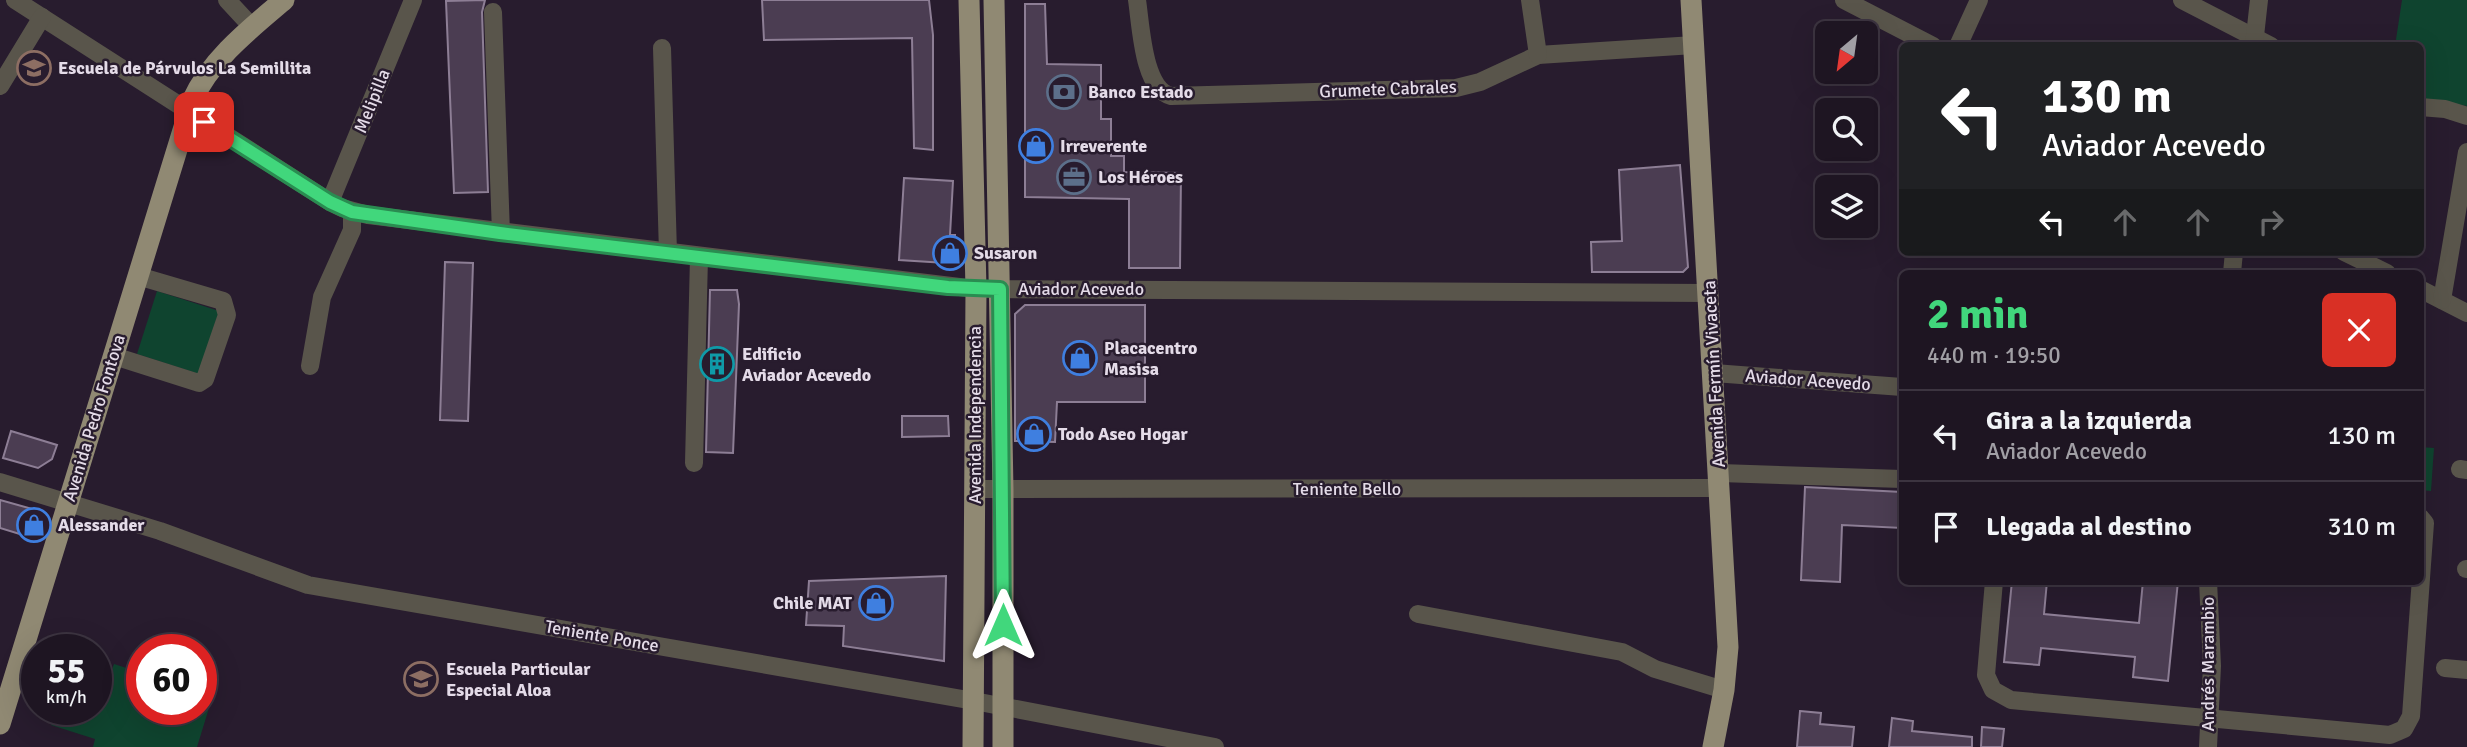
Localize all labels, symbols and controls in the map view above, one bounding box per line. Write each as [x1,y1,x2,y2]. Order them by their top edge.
north arrow [1815,21,1878,84]
map controls [1815,21,1878,238]
school or university icon: Escuela de Párvulos La Semillita [15,49,53,87]
place label: Escuela de Párvulos La Semillita [58,57,311,79]
street label: Melipilla [349,66,395,136]
text: 130 m [2042,66,2172,126]
icon: left [1927,70,2018,161]
bank icon: Banco Estado [1045,73,1083,111]
street label: Grumete Cabrales [1319,76,1457,102]
place label: Banco Estado [1088,81,1193,103]
pin [174,92,234,152]
button: search [1815,98,1878,161]
icon: arrive [185,103,223,141]
text: Aviador Acevedo [2042,126,2266,165]
shop icon: Irreverente [1017,127,1055,165]
place label: Irreverente [1060,135,1147,157]
office icon: Los Héroes [1055,158,1093,196]
place label: Los Héroes [1098,166,1183,188]
button: layers [1815,175,1878,238]
icon: left [2033,203,2071,241]
icon: ahead [2106,203,2144,241]
icon: ahead [2179,203,2217,241]
icon: right [2252,203,2290,241]
shop icon: Susaron [931,234,969,272]
place label: Susaron [974,242,1037,264]
street label: Aviador Acevedo [1018,278,1144,300]
street label: Avenida Fermín Vivaceta [1698,280,1730,468]
text: 2 min [1927,289,2028,340]
button: close [2322,293,2396,367]
street label: Avenida Independencia [964,326,986,504]
street label: Avenida Pedro Fontova [58,332,130,504]
place label: Placacentro Masisa [1104,337,1197,380]
shop icon: Placacentro Masisa [1061,339,1099,377]
text: 440 m · 19:50 [1927,341,2061,370]
place label: Edificio Aviador Acevedo [742,343,871,386]
building icon: Edificio Aviador Acevedo [698,345,736,383]
street label: Aviador Acevedo [1744,365,1872,395]
text: Gira a la izquierda [1986,405,2192,437]
shop icon: Todo Aseo Hogar [1015,415,1053,453]
icon: left [1927,417,1965,455]
text: 130 m [2327,420,2396,452]
place label: Todo Aseo Hogar [1058,423,1188,445]
text: Aviador Acevedo [1986,437,2147,466]
street label: Teniente Bello [1293,478,1401,500]
shop icon: Alessander [15,506,53,544]
icon: arrive [1927,508,1965,546]
text: Llegada al destino [1986,511,2192,543]
text: 310 m [2327,511,2396,543]
place label: Alessander [58,514,145,536]
shop icon: Chile MAT [857,584,895,622]
position arrow [966,588,1040,662]
place label: Chile MAT [773,592,853,614]
street label: Andrés Marambio [2197,597,2219,731]
street label: Teniente Ponce [543,615,661,657]
speed limit sign: 60 [126,634,217,725]
text: 55 [48,649,85,692]
place label: Escuela Particular Especial Aloa [446,658,591,701]
school or university icon: Escuela Particular Especial Aloa [402,660,440,698]
text: km/h [46,686,87,708]

